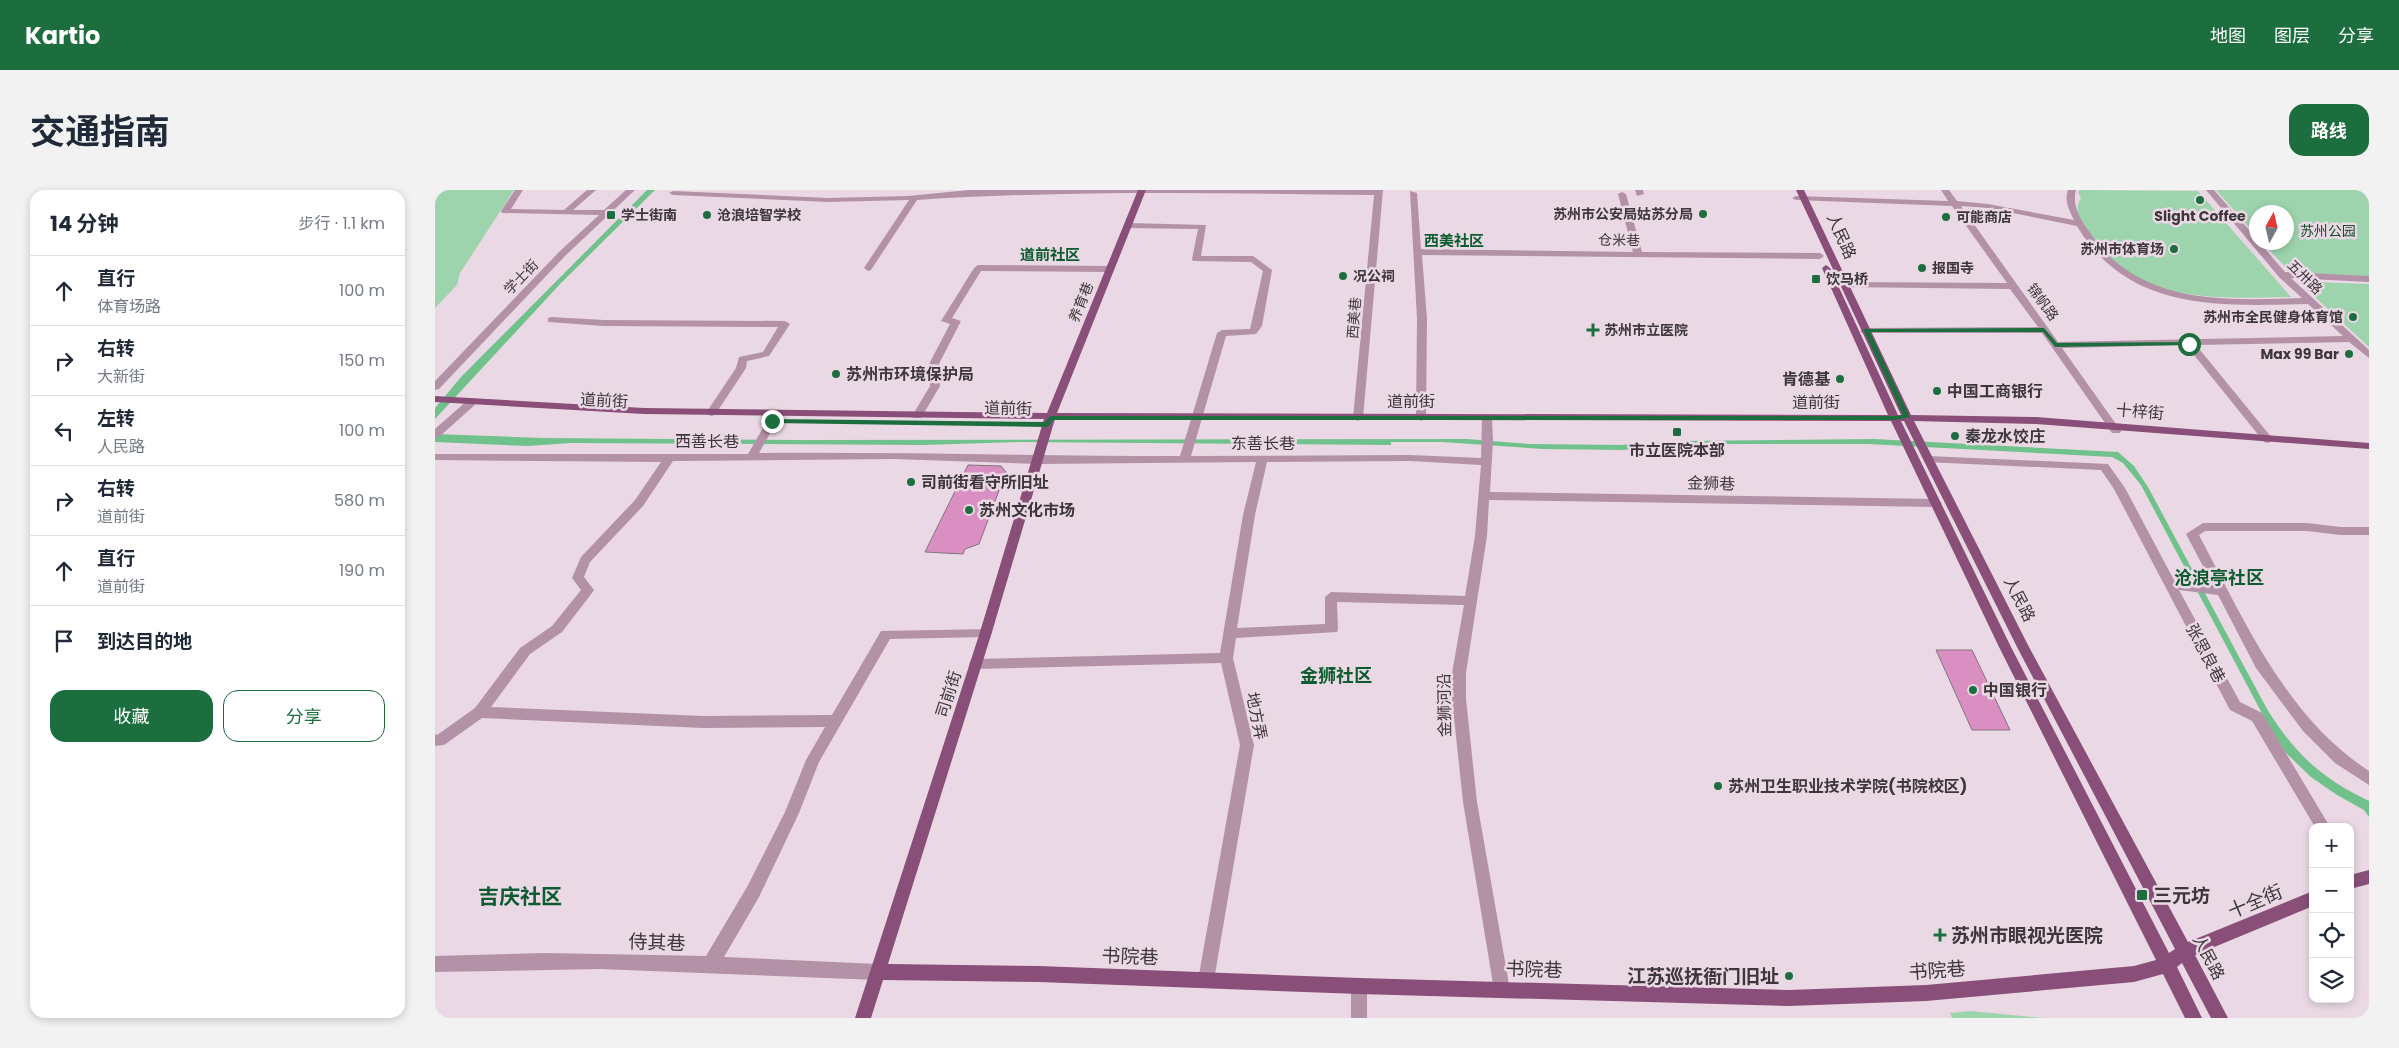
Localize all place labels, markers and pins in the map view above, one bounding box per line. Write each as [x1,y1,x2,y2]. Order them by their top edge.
marker: Slight Coffee [2194,194,2206,206]
place label: 苏州市公安局姑苏分局 [1553,204,1693,224]
place label: 学士街南 [621,205,677,225]
place label: 沧浪培智学校 [717,205,801,225]
place label: Slight Coffee [2154,206,2246,226]
place label: 可能商店 [1956,207,2012,227]
marker: 苏州市公安局姑苏分局 [1697,208,1709,220]
marker: 学士街南 [605,209,617,221]
marker: 沧浪培智学校 [701,209,713,221]
marker: 可能商店 [1940,211,1952,223]
place label: 苏州市体育场 [2080,239,2164,259]
marker: 苏州市体育场 [2168,243,2180,255]
place label: 报国寺 [1932,258,1974,278]
marker: 报国寺 [1916,262,1928,274]
place label: 况公祠 [1353,266,1395,286]
place label: 饮马桥 [1826,269,1868,289]
marker: 况公祠 [1337,270,1349,282]
marker: 饮马桥 [1810,273,1822,285]
place label: 苏州市全民健身体育馆 [2203,307,2343,327]
marker: 苏州市全民健身体育馆 [2347,311,2359,323]
place label: 苏州市立医院 [1604,320,1688,340]
marker: 苏州市立医院 [1586,323,1600,337]
place label: Max 99 Bar [2261,344,2339,364]
marker: Max 99 Bar [2343,348,2355,360]
place label: 苏州市环境保护局 [846,363,974,386]
marker: 苏州市环境保护局 [830,368,842,380]
place label: 肯德基 [1782,368,1831,391]
marker: 肯德基 [1834,373,1846,385]
place label: 中国工商银行 [1947,380,2043,403]
marker: 中国工商银行 [1931,385,1943,397]
place label: 秦龙水饺庄 [1965,425,2045,448]
marker: 市立医院本部 [1671,426,1683,438]
marker: 秦龙水饺庄 [1949,430,1961,442]
place label: 市立医院本部 [1629,439,1725,462]
place label: 司前街看守所旧址 [921,471,1049,494]
marker: 司前街看守所旧址 [905,476,917,488]
place label: 苏州文化市场 [979,499,1075,522]
marker: 苏州文化市场 [963,504,975,516]
place label: 中国银行 [1983,679,2047,702]
marker: 中国银行 [1967,684,1979,696]
place label: 苏州卫生职业技术学院(书院校区) [1728,775,1967,798]
marker: 苏州卫生职业技术学院(书院校区) [1712,780,1724,792]
place label: 三元坊 [2153,882,2210,909]
marker: 三元坊 [2135,888,2149,902]
place label: 苏州市眼视光医院 [1951,922,2103,949]
marker: 苏州市眼视光医院 [1933,928,1947,942]
place label: 江苏巡抚衙门旧址 [1627,963,1779,990]
marker: 江苏巡抚衙门旧址 [1783,970,1795,982]

